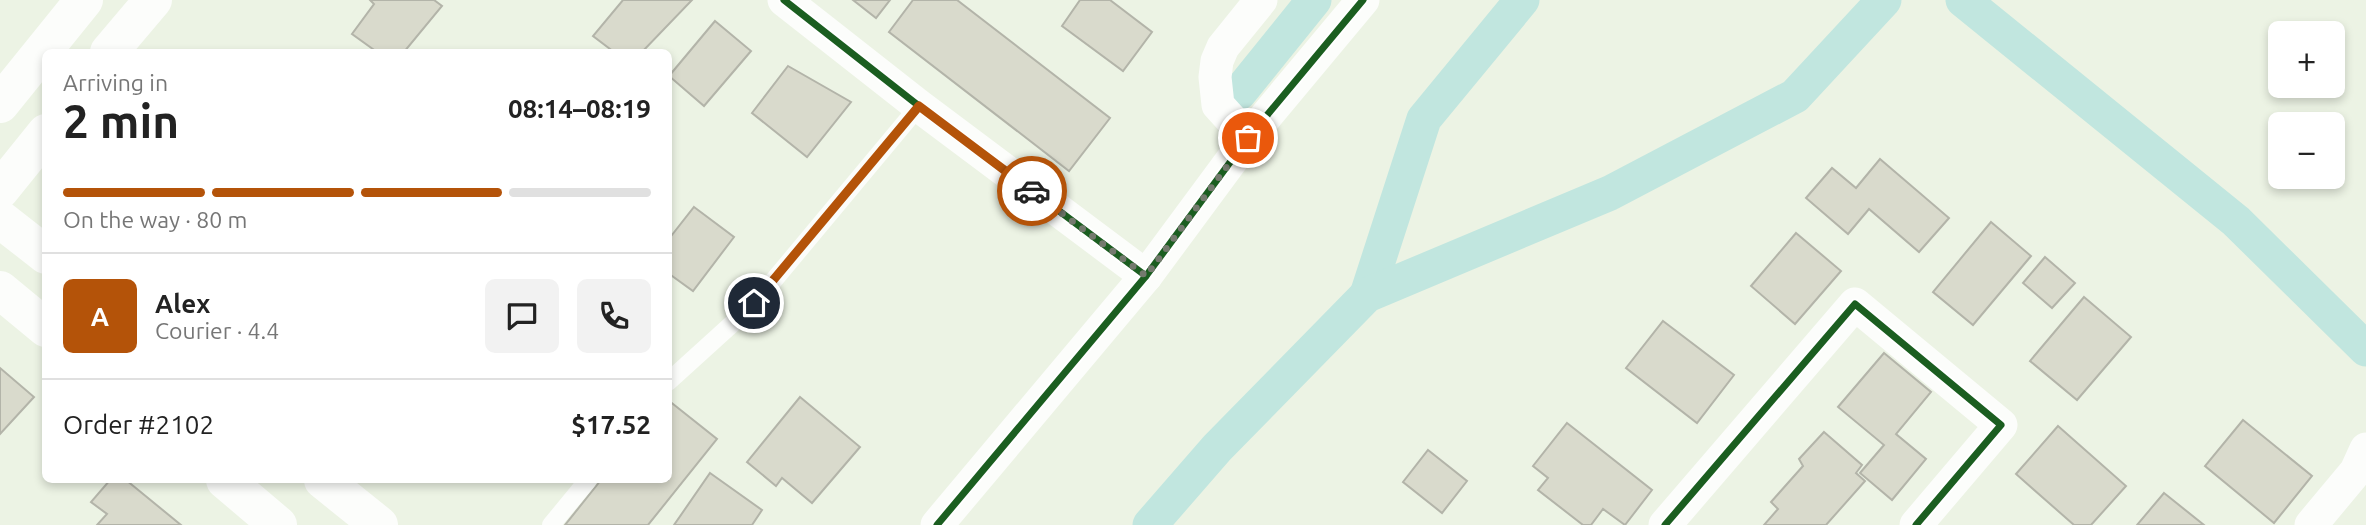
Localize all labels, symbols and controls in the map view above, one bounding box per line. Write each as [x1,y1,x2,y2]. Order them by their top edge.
map controls [2268,21,2345,189]
button: + [2268,21,2345,98]
text: Arriving in [63,70,168,95]
text: 08:14–08:19 [508,94,651,123]
text: 2 min [63,95,179,147]
pin [1218,108,1278,168]
button: − [2268,112,2345,189]
icon: bag [1229,119,1267,157]
courier [997,156,1067,226]
icon: car [1013,172,1051,210]
text: On the way · 80 m [63,207,247,232]
pin [724,273,784,333]
button: chat [485,279,559,353]
button: phone [577,279,651,353]
icon: home [735,284,773,322]
text: Alex [155,289,210,318]
text: A [91,302,109,331]
text: Courier · 4.4 [155,318,279,343]
text: Order #2102 [63,410,214,439]
text: $17.52 [571,410,651,439]

